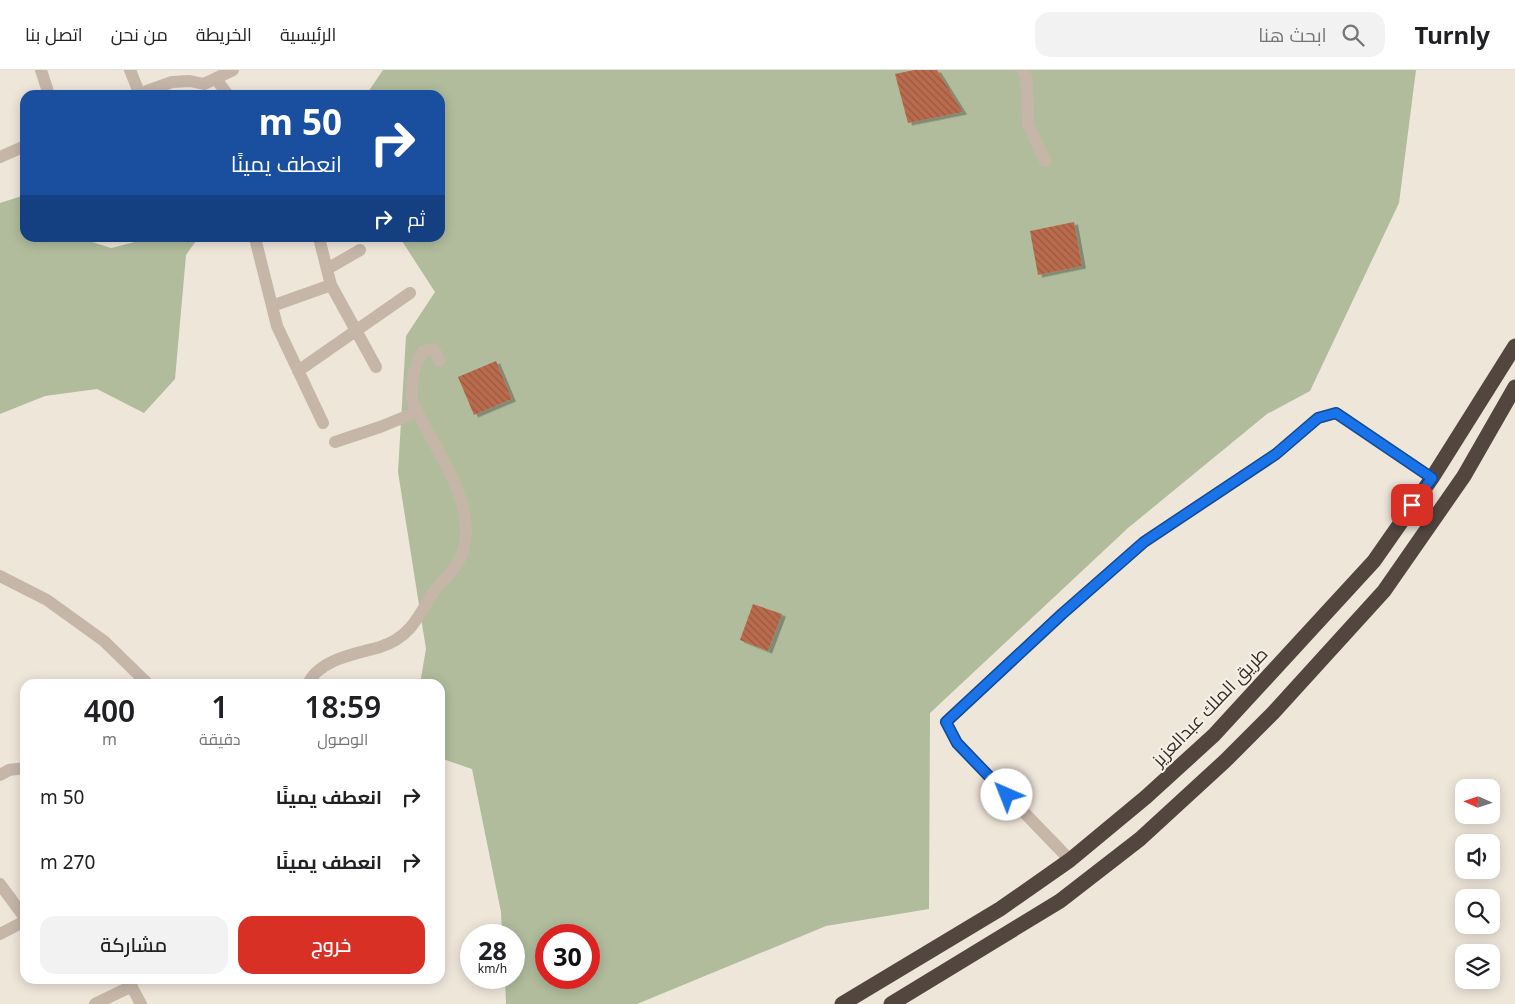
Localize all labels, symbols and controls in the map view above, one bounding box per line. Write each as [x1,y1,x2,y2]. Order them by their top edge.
search box [1035,12,1385,57]
text: Turnly [1415,18,1490,51]
icon: search [1339,21,1367,49]
text: اتصل بنا [25,22,83,46]
text: من نحن [111,22,168,46]
text: الخريطة [196,22,252,46]
text: الرئيسية [280,22,336,46]
text: ابحث هنا [1258,22,1327,48]
text: 50 m [259,98,342,145]
icon: right [360,110,425,175]
text: انعطف يمينًا [231,148,342,178]
icon: right [369,205,397,233]
text: ثم [407,206,425,232]
pin [1391,484,1433,526]
icon: arrive [1398,491,1426,519]
street label: طريق الملك عبدالعزيز [1146,642,1273,772]
text: 1 [211,686,228,727]
text: 18:59 [304,686,381,727]
text: 400 [84,690,135,731]
text: m [102,728,117,750]
text: دقيقة [199,728,241,750]
text: الوصول [317,728,368,750]
position arrow [980,768,1032,820]
north arrow [1455,779,1500,824]
map controls [1455,779,1500,989]
icon: right [397,783,425,811]
text: 50 m [40,784,84,810]
text: انعطف يمينًا [276,784,382,810]
button: sound [1455,834,1500,879]
icon: right [397,848,425,876]
text: 270 m [40,849,95,875]
text: انعطف يمينًا [276,849,382,875]
button: search [1455,889,1500,934]
button: مشاركة [40,916,228,974]
button: خروج [238,916,425,974]
speed limit sign: 30 [535,924,600,989]
text: 28 [478,933,507,967]
button: layers [1455,944,1500,989]
text: km/h [478,960,507,977]

